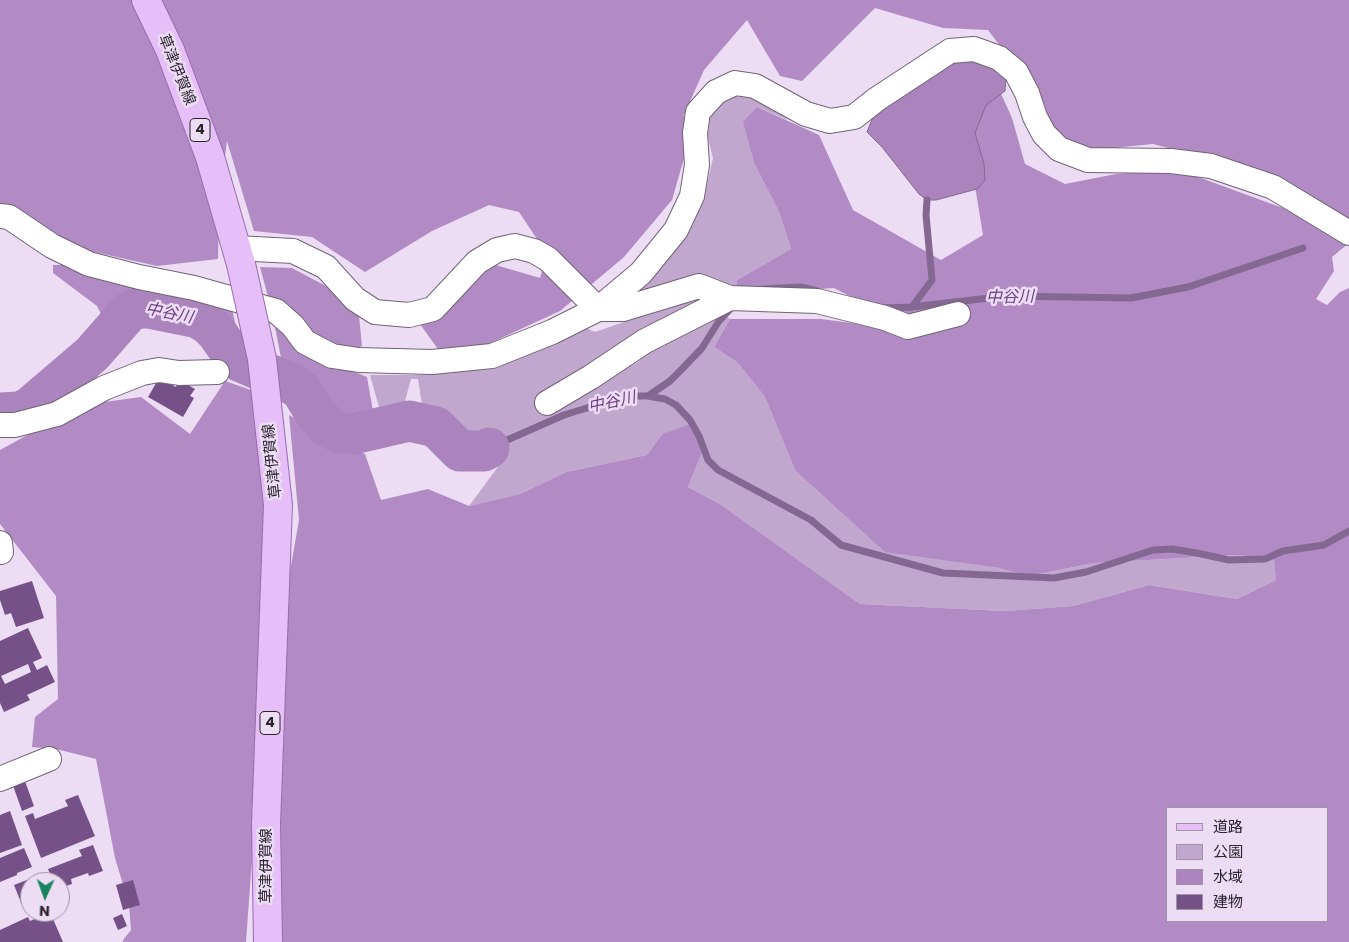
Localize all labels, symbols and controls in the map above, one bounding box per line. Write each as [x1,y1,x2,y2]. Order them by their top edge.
street label: 草津伊賀線 [154,32,198,108]
road number: 4 [190,118,210,142]
water label: 中谷川 [986,288,1034,308]
water label: 中谷川 [144,300,194,328]
water label: 中谷川 [587,389,637,417]
street label: 草津伊賀線 [260,423,286,499]
road number: 4 [260,711,280,734]
legend [1166,807,1329,922]
text: 道路 [1213,816,1243,837]
street label: 草津伊賀線 [258,829,276,903]
text: 公園 [1213,841,1243,862]
text: 水域 [1213,866,1243,887]
north arrow [20,872,70,922]
text: 建物 [1213,891,1243,912]
text: N [39,901,50,921]

